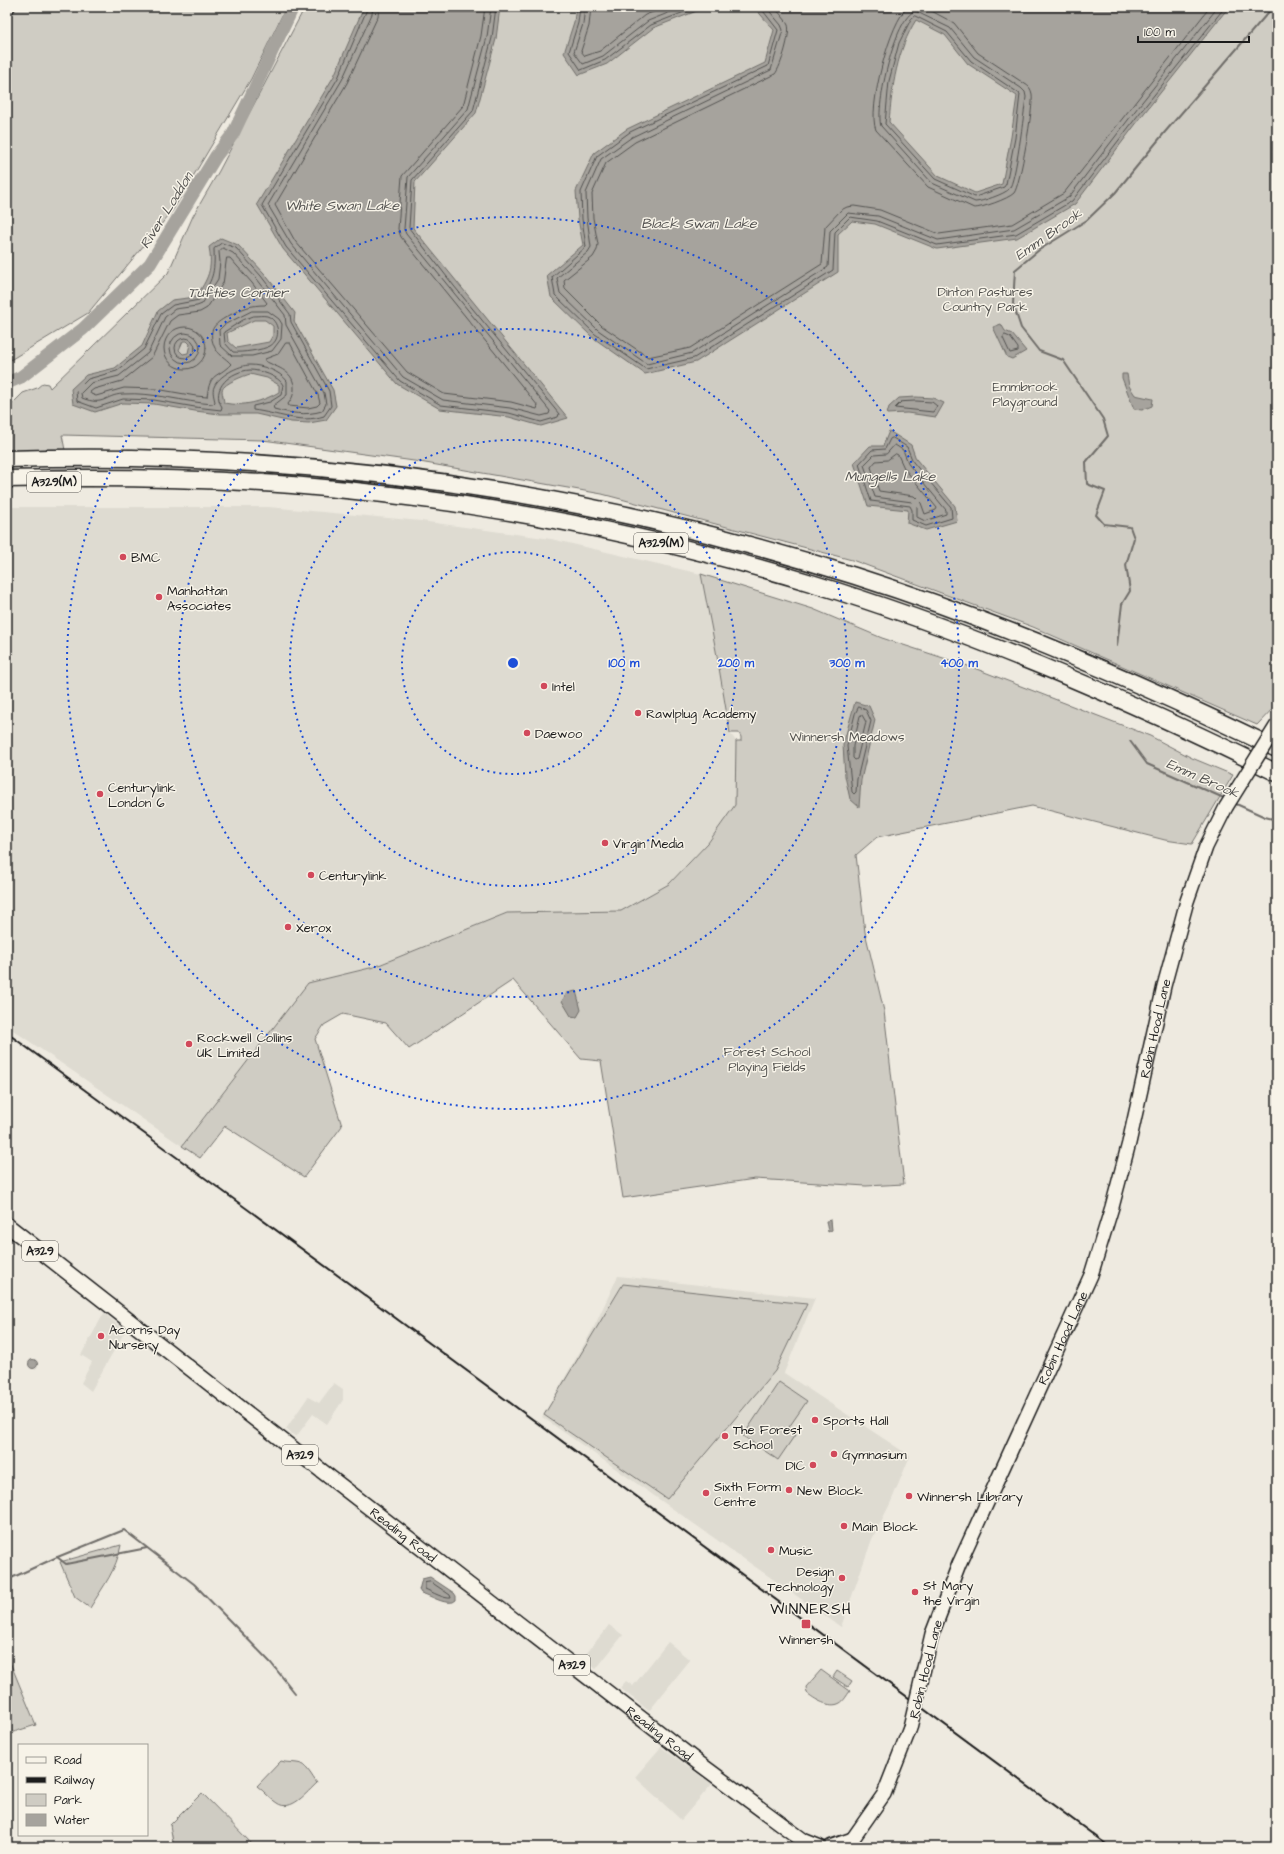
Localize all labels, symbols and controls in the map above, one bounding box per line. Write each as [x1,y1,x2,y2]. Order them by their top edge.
scale bar [1138,18,1249,44]
text: 100 m [1144,24,1175,41]
water label: River Loddon [135,167,199,253]
water label: White Swan Lake [285,196,400,216]
water label: Emm Brook [1011,204,1086,265]
water label: Black Swan Lake [641,214,758,234]
water label: Tufties Corner [188,283,289,303]
park label: Dinton Pastures Country Park [937,283,1033,317]
park label: Emmbrook Playground [992,378,1058,412]
water label: Mungells Lake [845,467,937,487]
road number: A329(M) [27,472,81,492]
road number: A329(M) [634,533,688,553]
place label: BMC [131,549,160,567]
marker: BMC [118,552,128,562]
place label: Manhattan Associates [167,582,232,615]
marker: Manhattan Associates [154,592,164,602]
text: 100 m [609,655,640,672]
text: 200 m [717,655,755,672]
text: 300 m [828,655,865,672]
text: 400 m [940,655,978,672]
centre of rings [506,656,520,670]
place label: Intel [552,678,575,696]
marker: Intel [539,681,549,691]
place label: Rawlplug Academy [646,705,756,724]
marker: Rawlplug Academy [633,708,643,718]
place label: Daewoo [535,725,583,743]
marker: Daewoo [522,728,532,738]
park label: Winnersh Meadows [790,728,905,746]
water label: Emm Brook [1163,754,1243,804]
place label: Centurylink London 6 [108,779,175,812]
marker: Centurylink London 6 [95,789,105,799]
place label: Virgin Media [613,835,684,854]
marker: Virgin Media [600,838,610,848]
place label: Centurylink [319,867,386,886]
marker: Centurylink [306,870,316,880]
place label: Xerox [296,919,332,937]
marker: Xerox [283,922,293,932]
street label: Robin Hood Lane [1136,977,1176,1080]
place label: Rockwell Collins UK Limited [197,1029,293,1062]
marker: Rockwell Collins UK Limited [184,1039,194,1049]
park label: Forest School Playing Fields [723,1043,811,1077]
road number: A329 [22,1241,58,1261]
street label: Robin Hood Lane [1034,1288,1092,1388]
place label: Acorns Day Nursery [109,1321,180,1355]
marker: Acorns Day Nursery [96,1331,106,1341]
place label: Sports Hall [823,1412,889,1430]
marker: Sports Hall [810,1415,820,1425]
place label: The Forest School [733,1421,803,1454]
marker: The Forest School [720,1431,730,1441]
road number: A329 [282,1445,318,1465]
place label: Gymnasium [842,1446,907,1465]
marker: Gymnasium [829,1449,839,1459]
place label: DIC [785,1457,805,1475]
marker: DIC [808,1460,818,1470]
place label: Sixth Form Centre [714,1478,782,1511]
place label: New Block [797,1482,863,1500]
marker: New Block [784,1485,794,1495]
marker: Sixth Form Centre [701,1488,711,1498]
place label: Winnersh Library [917,1488,1023,1507]
marker: Winnersh Library [904,1491,914,1501]
street label: Reading Road [366,1504,440,1567]
place label: Main Block [852,1518,918,1536]
marker: Main Block [839,1521,849,1531]
place label: Music [779,1542,813,1560]
marker: Music [766,1545,776,1555]
place label: Design Technology [767,1563,834,1597]
marker: Design Technology [837,1573,847,1583]
place label: St Mary the Virgin [923,1577,980,1611]
marker: St Mary the Virgin [910,1587,920,1597]
district label: WINNERSH [770,1599,852,1620]
marker: Winnersh [800,1618,812,1630]
street label: Robin Hood Lane [905,1618,947,1720]
place label: Winnersh [779,1631,834,1649]
road number: A329 [554,1655,590,1675]
street label: Reading Road [622,1702,696,1765]
legend [18,1744,148,1836]
text: Road [54,1752,82,1769]
text: Railway [54,1772,95,1790]
text: Park [54,1792,82,1809]
text: Water [54,1812,90,1829]

